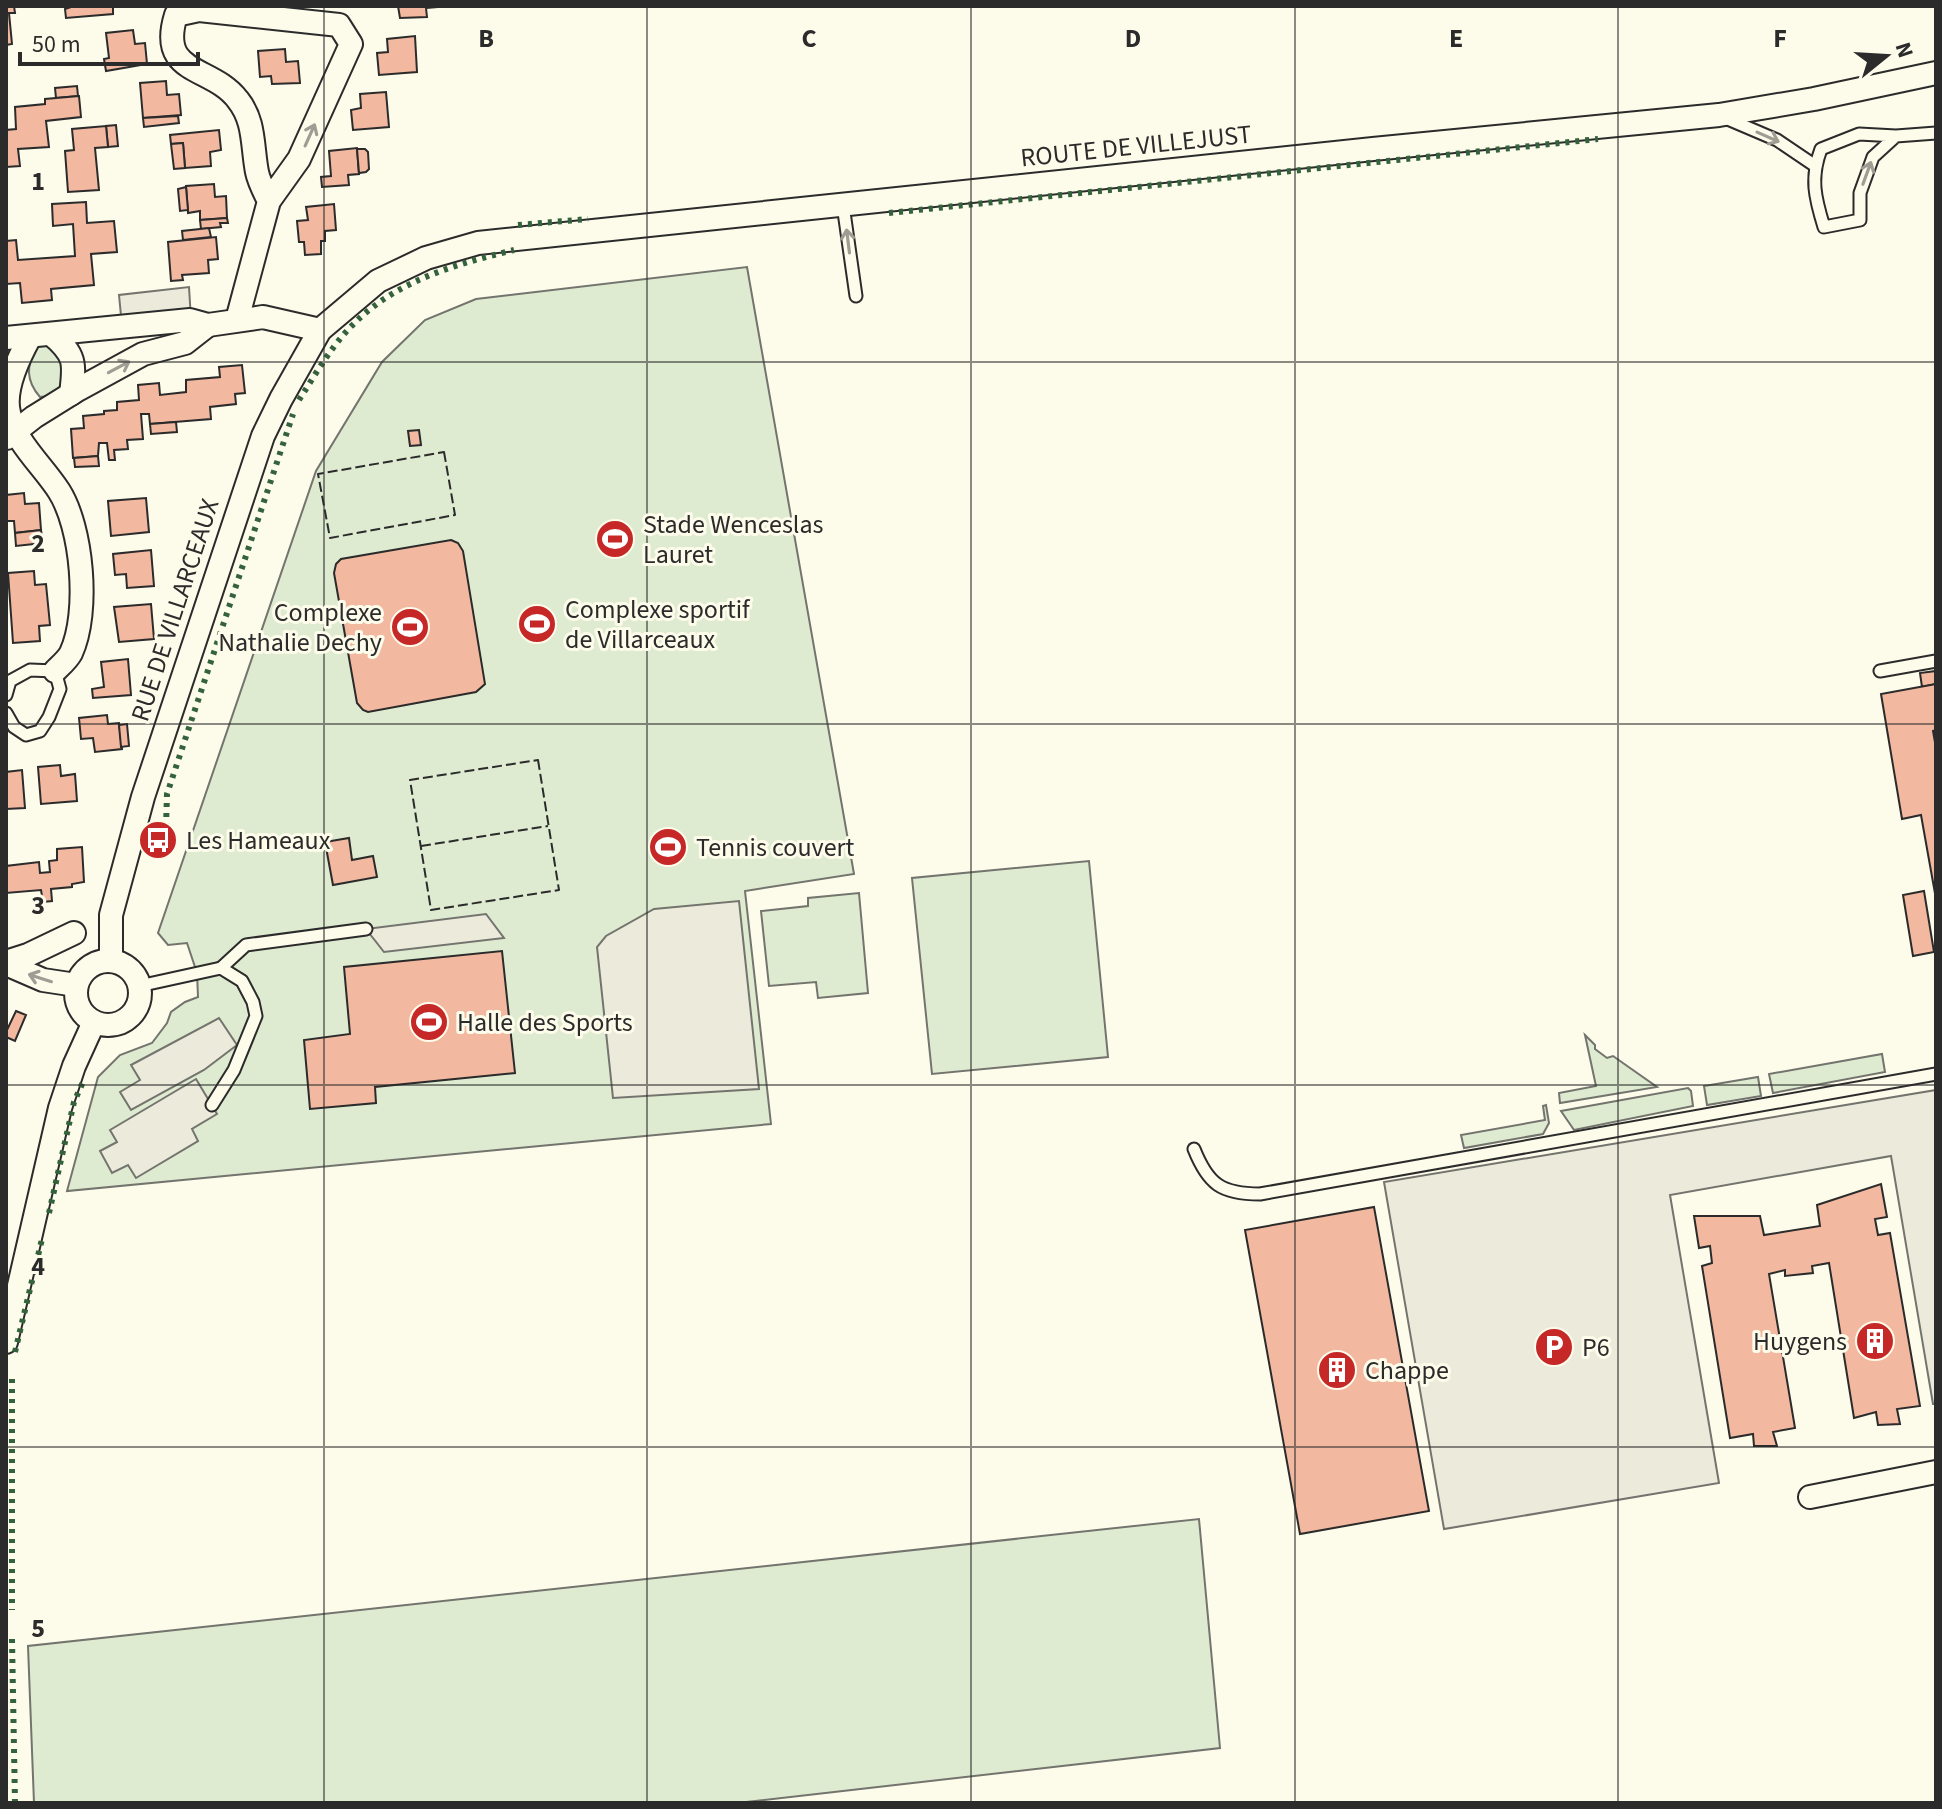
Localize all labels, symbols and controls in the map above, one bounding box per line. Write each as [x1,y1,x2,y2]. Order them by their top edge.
scale bar [20,16,198,66]
north arrow [1846,16,1926,96]
text: B [478,20,494,57]
text: C [801,20,817,57]
text: D [1125,20,1141,57]
text: E [1449,20,1463,57]
text: F [1773,20,1787,57]
text: 50 m [32,27,81,62]
text: N [1887,38,1922,62]
street label: ROUTE DE VILLEJUST [1019,115,1253,177]
one-way arrow [303,123,318,147]
one-way arrow [1756,130,1780,145]
one-way arrow [1861,162,1875,186]
text: 1 [31,163,45,200]
one-way arrow [840,228,855,255]
one-way arrow [107,359,130,375]
street label: RUE DE VILLARCEAUX [122,494,228,726]
place label: Stade Wenceslas Lauret [643,506,824,573]
sports icon: Stade Wenceslas Lauret [594,518,636,560]
text: 2 [31,525,45,562]
place label: Complexe sportif de Villarceaux [565,591,751,658]
place label: Complexe Nathalie Dechy [218,594,382,661]
sports icon: Complexe sportif de Villarceaux [516,603,558,645]
sports icon: Complexe Nathalie Dechy [389,606,431,648]
bus stop icon: Les Hameaux [137,819,179,861]
place label: Les Hameaux [186,822,331,859]
sports icon: Tennis couvert [647,826,689,868]
place label: Tennis couvert [696,829,855,866]
text: 3 [31,887,45,924]
one-way arrow [28,969,53,984]
sports icon: Halle des Sports [408,1001,450,1043]
place label: Halle des Sports [457,1004,633,1041]
text: 4 [31,1248,45,1285]
building icon: Huygens [1854,1320,1896,1362]
place label: Huygens [1753,1323,1847,1360]
parking icon: P6 [1533,1326,1575,1368]
place label: P6 [1582,1329,1610,1366]
building icon: Chappe [1316,1349,1358,1391]
place label: Chappe [1365,1352,1449,1389]
text: 5 [31,1610,45,1647]

